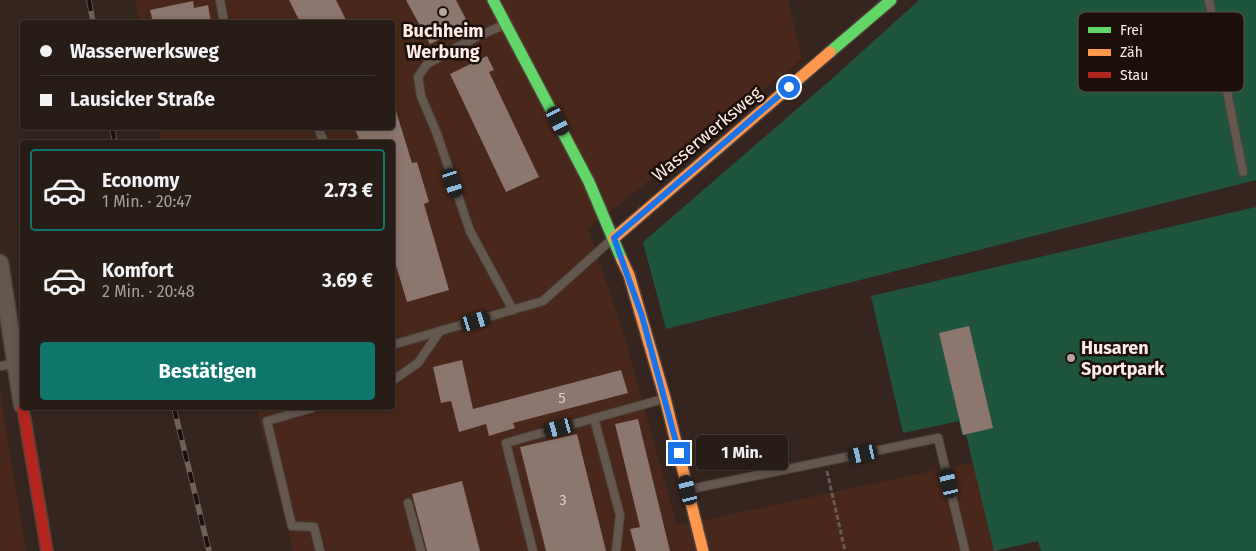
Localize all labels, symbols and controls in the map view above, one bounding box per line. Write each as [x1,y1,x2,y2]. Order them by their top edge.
marker: Buchheim Werbung [437,6,449,18]
legend [1078,12,1244,92]
place label: Buchheim Werbung [402,20,484,63]
text: Frei [1120,22,1143,39]
text: Wasserwerksweg [70,40,219,63]
text: Zäh [1120,44,1143,61]
text: Stau [1120,67,1148,84]
route start [778,76,800,98]
street label: Wasserwerksweg [648,81,767,186]
text: Lausicker Straße [70,88,215,111]
car [544,104,571,138]
car [441,166,464,200]
icon: car [42,168,87,213]
text: Economy [102,169,179,192]
text: 2.73 € [324,179,373,202]
text: 1 Min. · 20:47 [102,192,192,211]
icon: car [42,258,87,303]
text: Komfort [102,259,173,282]
text: 3.69 € [322,269,373,292]
text: 2 Min. · 20:48 [102,282,195,301]
car [459,309,492,333]
place label: Husaren Sportpark [1081,337,1165,380]
button: Bestätigen [40,342,375,400]
marker: Husaren Sportpark [1065,352,1077,364]
house number: 5 [558,389,566,407]
car [542,417,575,439]
callout: 1 Min. [696,436,789,470]
route end [668,442,690,464]
text: 1 Min. [721,443,763,462]
car [846,443,879,465]
car [938,467,959,499]
car [677,474,698,506]
house number: 3 [559,491,567,509]

